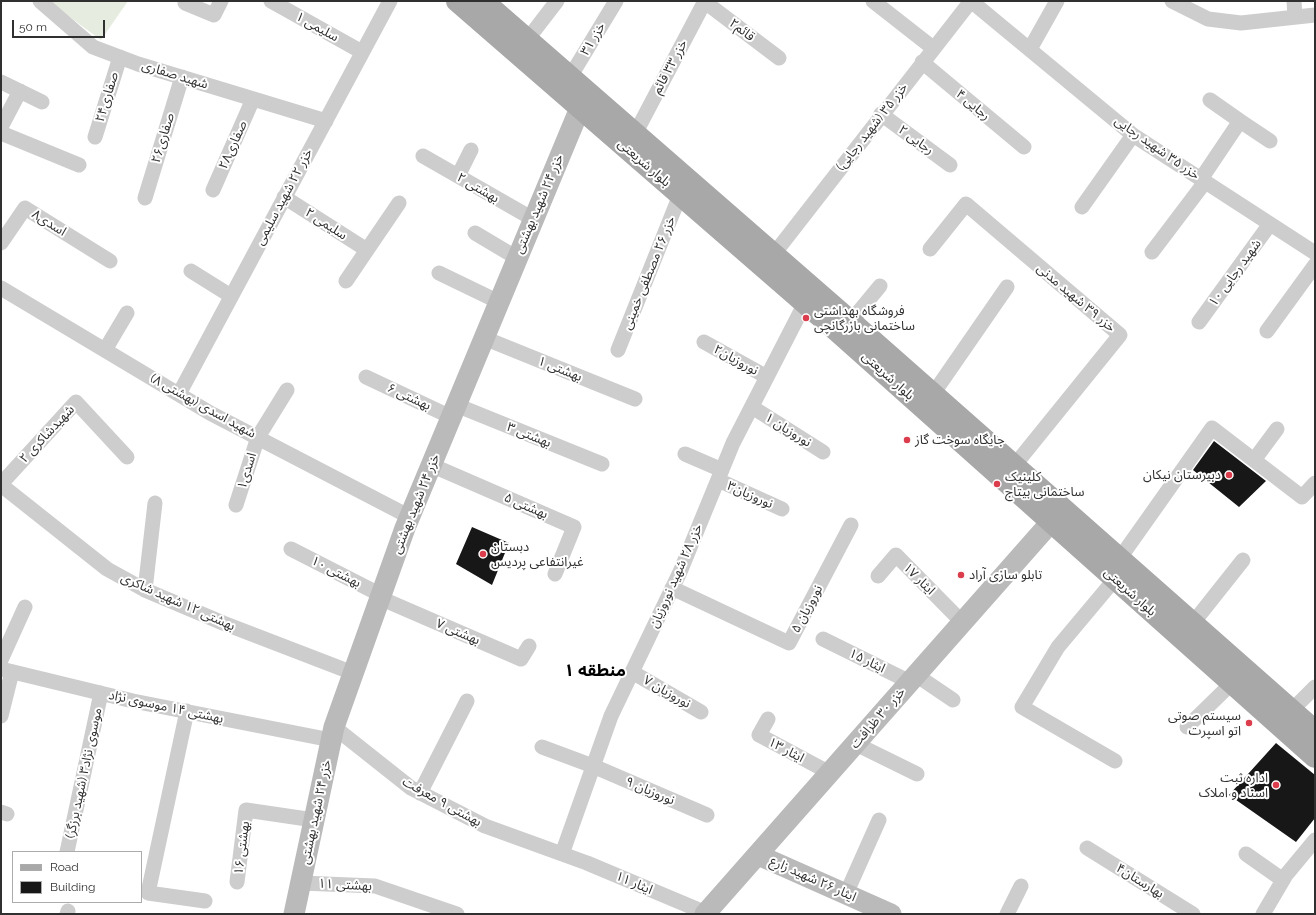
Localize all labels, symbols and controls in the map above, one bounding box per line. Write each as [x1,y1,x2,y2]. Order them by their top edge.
street label: سلیمی ۱ [293,9,341,45]
scale bar [14,12,107,38]
street label: قائم۲ [726,15,758,45]
text: 50 m [19,20,47,34]
street label: خزر ۳۱ [577,20,609,58]
street label: خزر ۳۳ قائم [649,37,691,97]
street label: شهید صفاری [140,58,210,92]
street label: صفاری۲۴ [92,70,122,124]
street label: خزر ۳۵ (شهید رجایی) [833,80,911,174]
street label: رجایی ۴ [953,86,993,124]
street label: صفاری۲۶ [148,111,178,165]
street label: خزر ۳۵ شهید رجایی [1112,113,1202,183]
street label: صفاری۲۸ [215,118,251,172]
street label: رجایی ۲ [895,122,937,158]
street label: بلوار شریعتی [614,136,674,190]
street label: خزر ۲۲ شهید سلیمی [252,146,316,248]
street label: خزر ۲۴ شهید بهشتی [511,152,567,256]
street label: بهشتی ۲ [454,170,502,206]
street label: سلیمی ۲ [302,205,350,243]
street label: اسدی۸ [29,206,69,240]
street label: خزر ۲۶ مصطفی خمینی [619,214,679,332]
street label: شهید رجایی ۱۰ [1205,236,1265,310]
street label: خزر ۳۹ شهید مدنی [1034,261,1118,335]
place label: فروشگاه بهداشتی ساختمانی بازرگانچی [814,303,915,334]
marker: فروشگاه بهداشتی ساختمانی بازرگانچی [801,313,811,323]
street label: نوروزیان۲ [711,341,761,379]
street label: بلوار شریعتی [859,349,917,403]
street label: بهشتی ۱ [536,353,584,385]
street label: شهید اسدی (بهشتی ۸) [147,370,259,442]
street label: بهشتی ۶ [385,380,433,414]
street label: شهیدشاکری ۲ [16,402,78,466]
street label: نوروزیان ۱ [762,410,814,450]
street label: بهشتی ۳ [505,419,553,451]
place label: جایگاه سوخت گاز [915,432,1005,448]
marker: جایگاه سوخت گاز [902,435,912,445]
street label: اسدی۱ [234,451,260,491]
street label: خزر ۲۴ شهید بهشتی [389,452,443,556]
place label: دبیرستان نیکان [1143,467,1221,483]
place label: کلینیک ساختمانی بیتاج [1005,469,1084,500]
marker: دبیرستان نیکان [1224,470,1234,480]
street label: نوروزیان۳ [725,478,775,512]
marker: کلینیک ساختمانی بیتاج [992,479,1002,489]
street label: بهشتی ۵ [502,490,550,522]
street label: خزر ۲۸ شهید نوروزیان [646,522,706,630]
place label: دبستان غیرانتفاعی پردیس [491,539,584,570]
marker: دبستان غیرانتفاعی پردیس [478,549,488,559]
street label: بهشتی ۱۰ [309,553,363,591]
street label: ایثار ۱۷ [900,560,938,598]
street label: بلوار شریعتی [1101,565,1159,619]
place label: تابلو سازی آراد [969,567,1042,583]
street label: بهشتی ۱۲ شهید شاکری [119,570,237,634]
marker: تابلو سازی آراد [956,570,966,580]
street label: نوروزیان ۵ [788,582,826,636]
street label: بهشتی ۷ [434,616,482,648]
street label: ایثار ۱۵ [846,646,888,676]
district label: منطقه ۱ [564,661,626,681]
street label: نوروزیان ۷ [641,672,693,712]
street label: خزر ۳۰ ظرافت [847,684,909,752]
street label: بهشتی ۱۴ موسوی نژاد [107,687,225,727]
street label: موسوی نژاد۳ (شهید برزگر) [63,706,105,840]
place label: سیستم صوتی اتو اسپرت [1168,708,1241,739]
marker: سیستم صوتی اتو اسپرت [1244,718,1254,728]
street label: ایثار ۱۳ [765,734,807,766]
street label: خزر ۲۴ شهید بهشتی [297,758,335,866]
place label: اداره ثبت اسناد و املاک [1199,770,1268,801]
street label: بهشتی ۹ معرفت [400,774,484,830]
street label: نوروزیان ۹ [623,774,677,808]
marker: اداره ثبت اسناد و املاک [1271,780,1281,790]
street label: بهشتی ۱۶ [231,820,253,876]
legend [12,851,142,903]
street label: ایثار ۲۶ شهید زارع [768,853,858,905]
text: Road [50,860,79,874]
street label: بهارستان۴ [1113,860,1167,902]
street label: ایثار ۱۱ [613,868,655,898]
street label: بهشتی ۱۱ [318,876,372,894]
text: Building [50,880,96,894]

